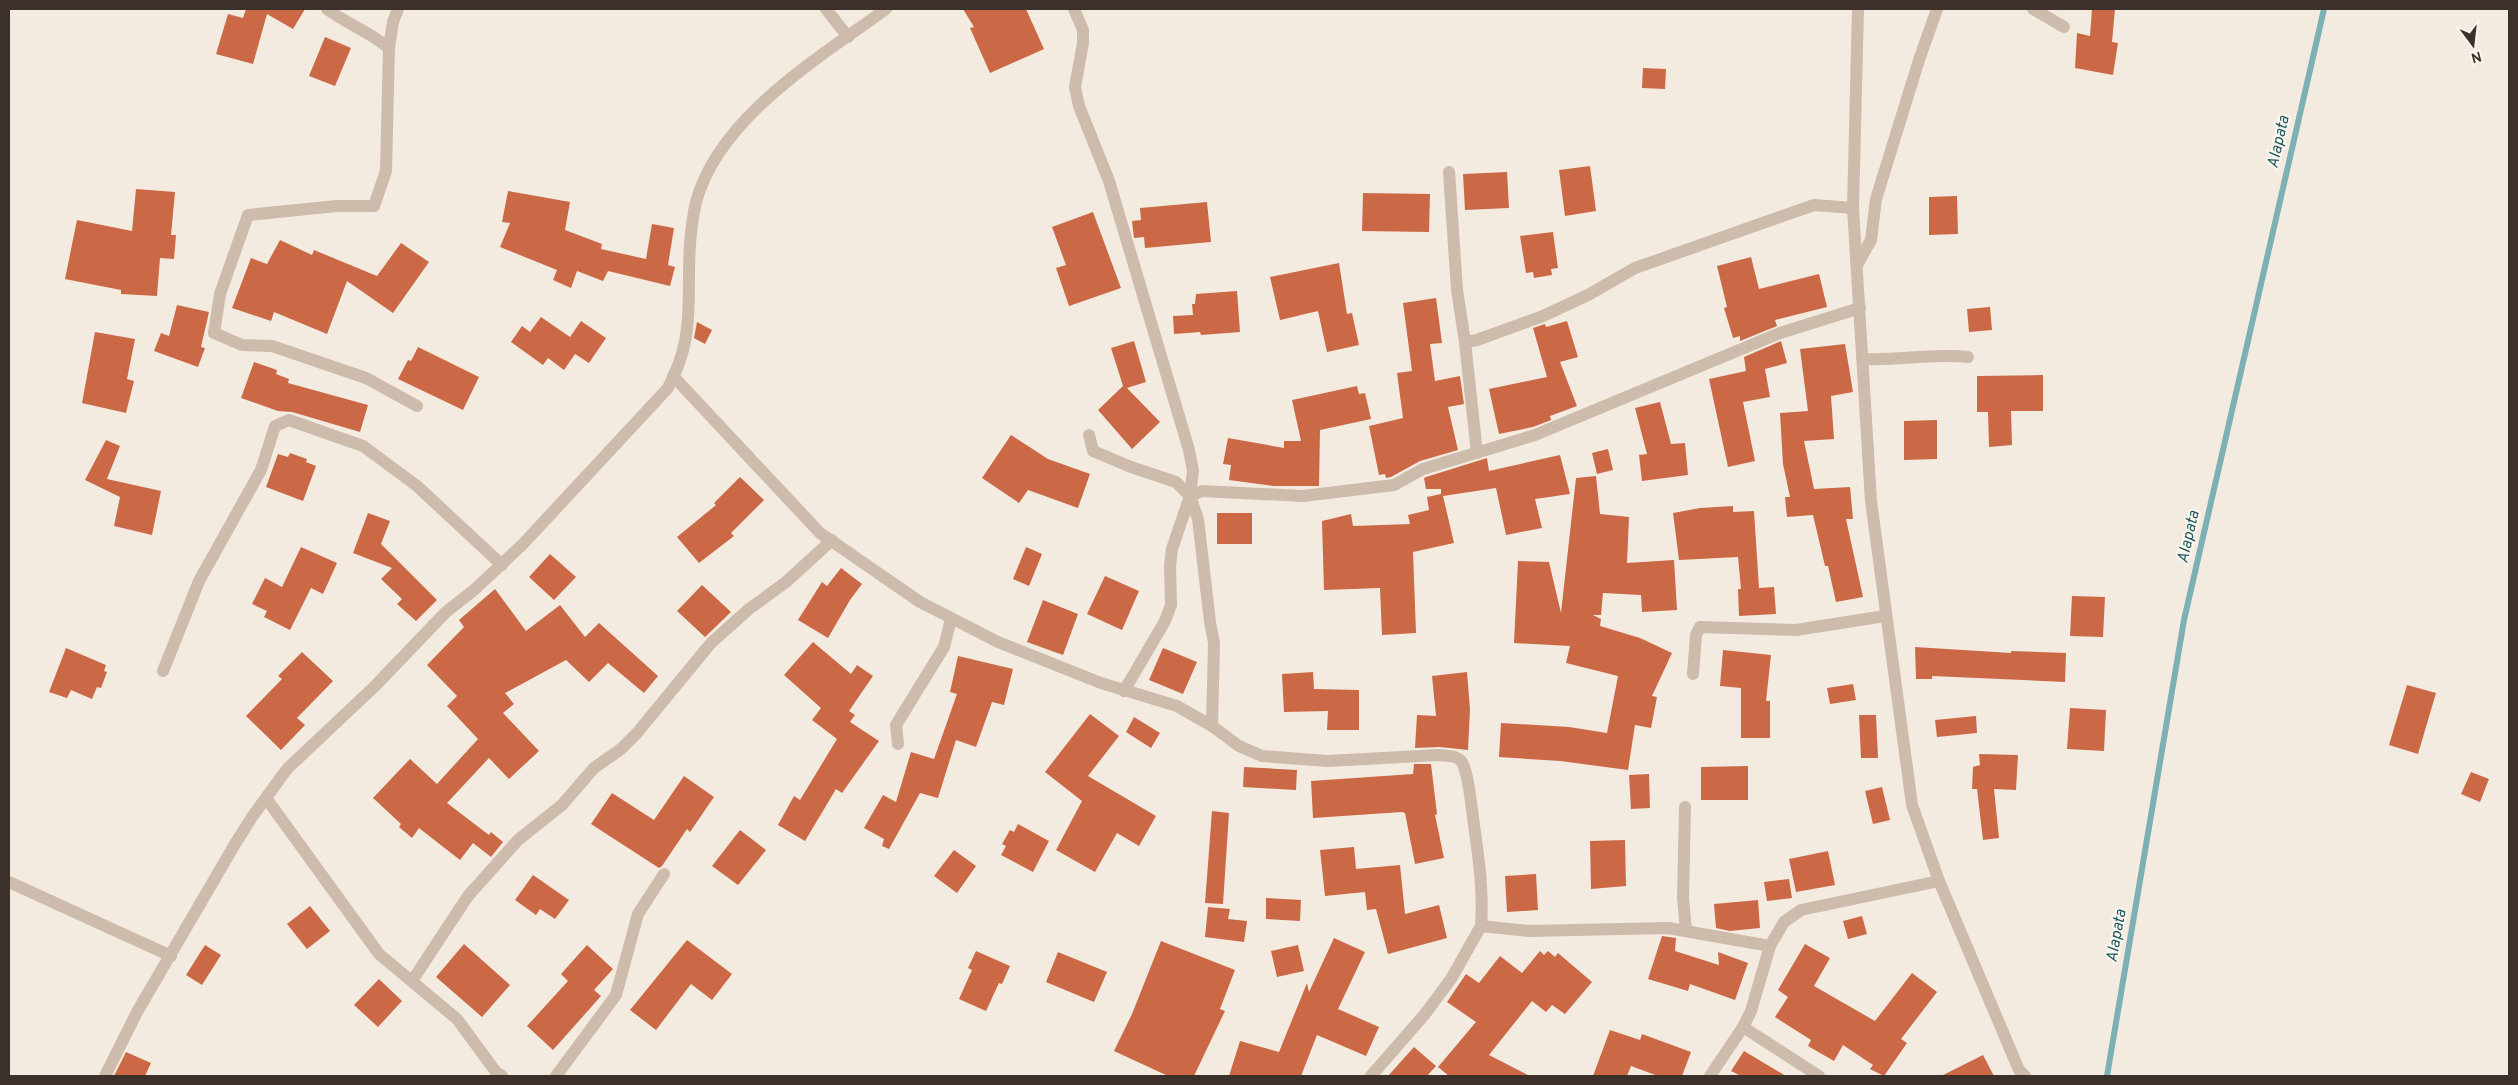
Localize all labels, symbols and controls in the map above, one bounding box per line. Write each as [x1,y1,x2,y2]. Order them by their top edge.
north arrow [2448,20,2498,70]
text: N [2469,47,2483,66]
water label: Alapata [2263,113,2295,170]
water label: Alapata [2173,508,2205,565]
water label: Alapata [2103,907,2132,964]

